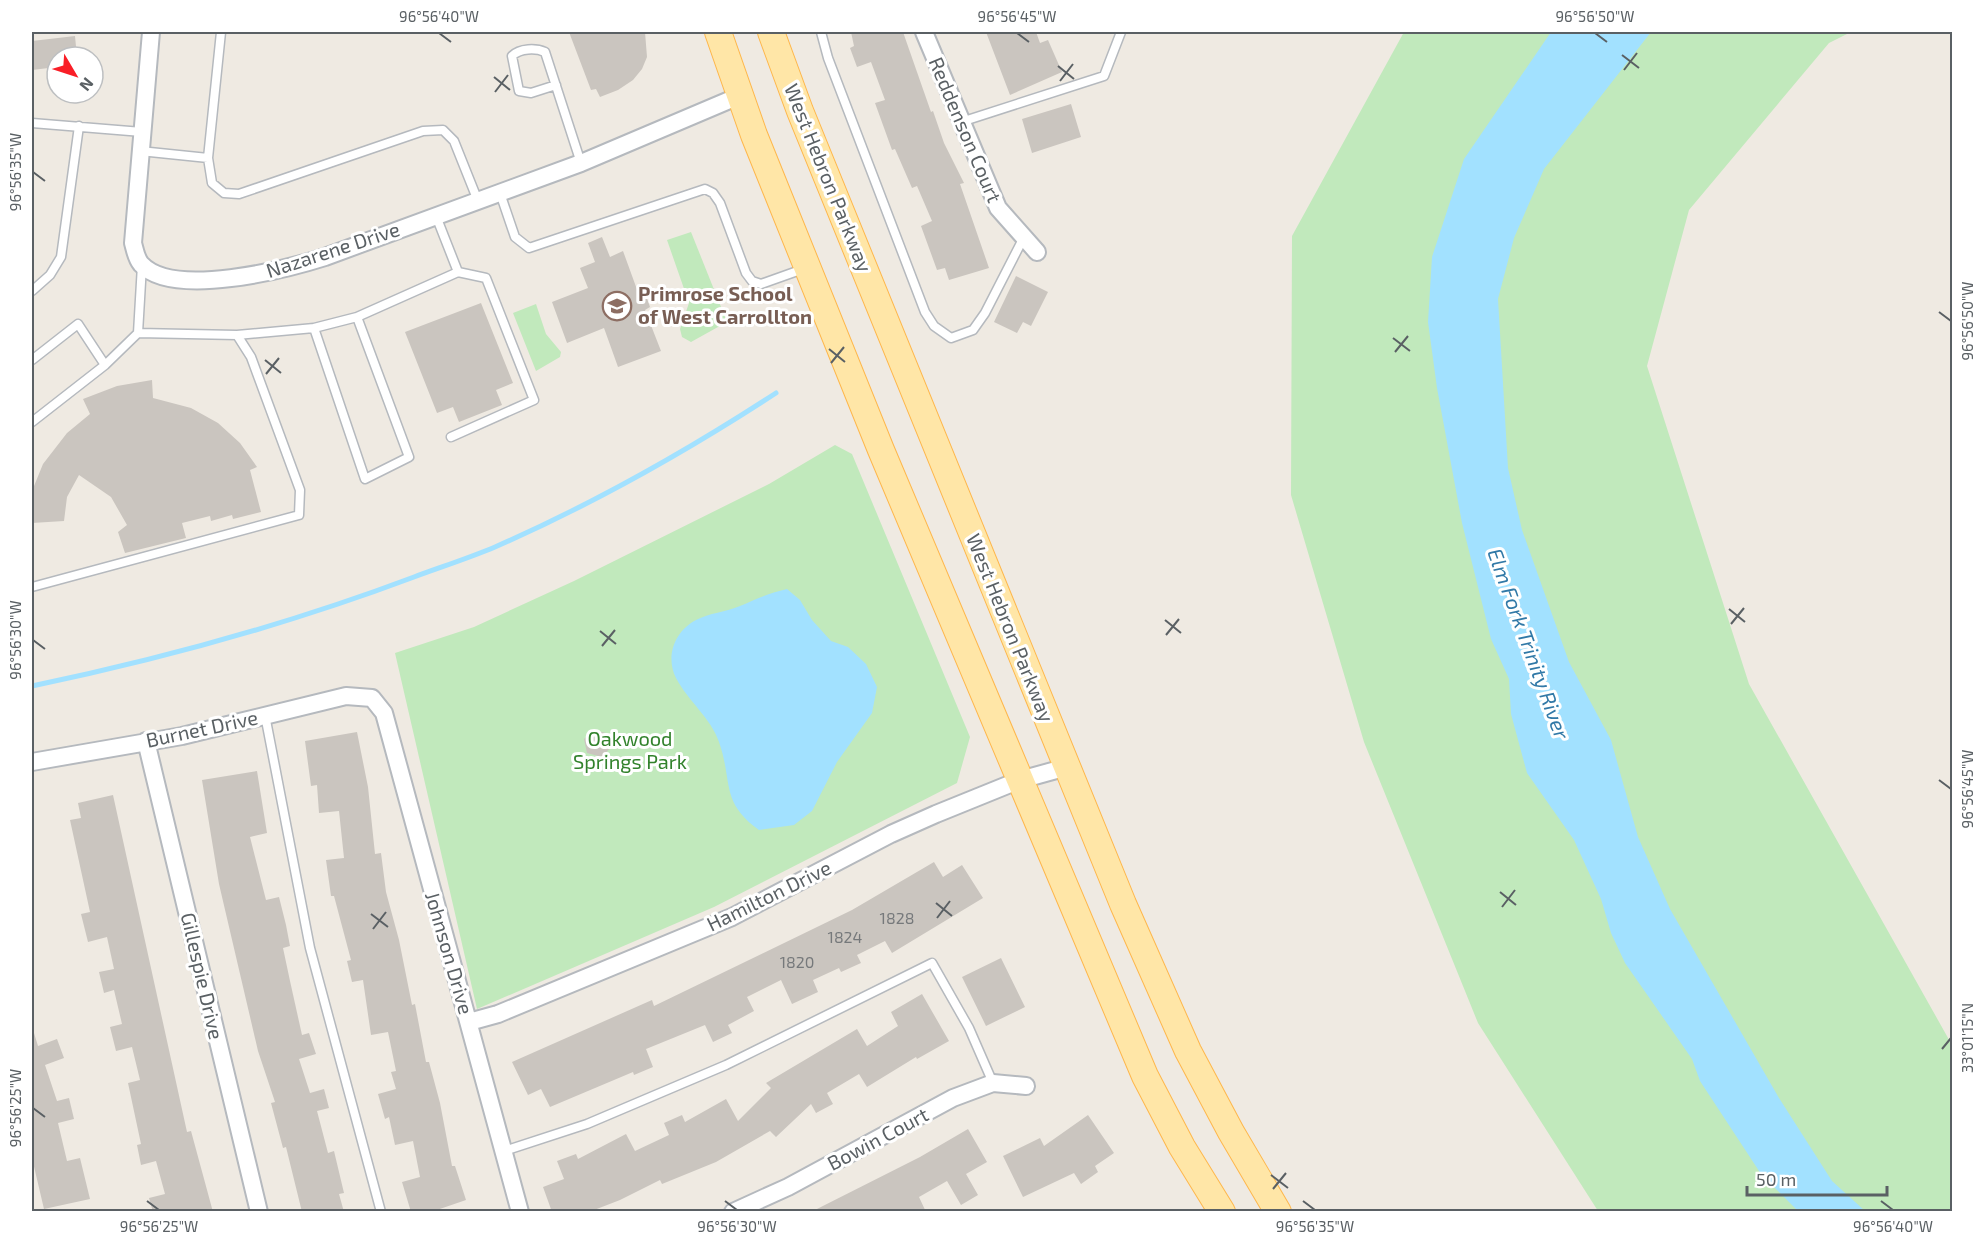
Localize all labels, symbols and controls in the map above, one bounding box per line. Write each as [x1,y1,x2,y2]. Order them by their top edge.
text: 96°56'40"W [399,7,479,25]
text: 96°56'45"W [978,7,1056,25]
text: 96°56'50"W [1556,7,1634,25]
north arrow [45,45,105,105]
street label: Reddenson Court [924,53,1008,206]
text: N [76,74,98,95]
street label: West Hebron Parkway [780,80,878,276]
text: 96°56'35"W [6,133,24,211]
street label: Nazarene Drive [263,216,403,282]
place label: Primrose School of West Carrollton [638,281,812,328]
text: 96°56'50"W [1958,282,1976,360]
school or university icon: Primrose School of West Carrollton [601,290,633,322]
street label: West Hebron Parkway [962,530,1060,726]
water label: Elm Fork Trinity River [1482,545,1576,743]
text: 96°56'30"W [6,600,24,680]
street label: Burnet Drive [144,704,260,752]
park label: Oakwood Springs Park [573,726,687,773]
text: 96°56'45"W [1958,750,1976,828]
street label: Hamilton Drive [703,855,835,936]
street label: Johnson Drive [421,889,479,1017]
house number: 1828 [880,908,914,927]
street label: Gillespie Drive [177,910,229,1042]
house number: 1824 [828,927,863,946]
house number: 1820 [780,952,814,971]
text: 33°01'15"N [1958,1003,1976,1073]
text: 96°56'25"W [6,1069,24,1147]
street label: Bowin Court [823,1101,933,1175]
scale bar [1747,1159,1886,1197]
text: 50 m [1756,1168,1796,1190]
text: 96°56'25"W [120,1217,198,1235]
text: 96°56'30"W [697,1217,777,1235]
text: 96°56'35"W [1276,1217,1354,1235]
text: 96°56'40"W [1853,1217,1933,1235]

